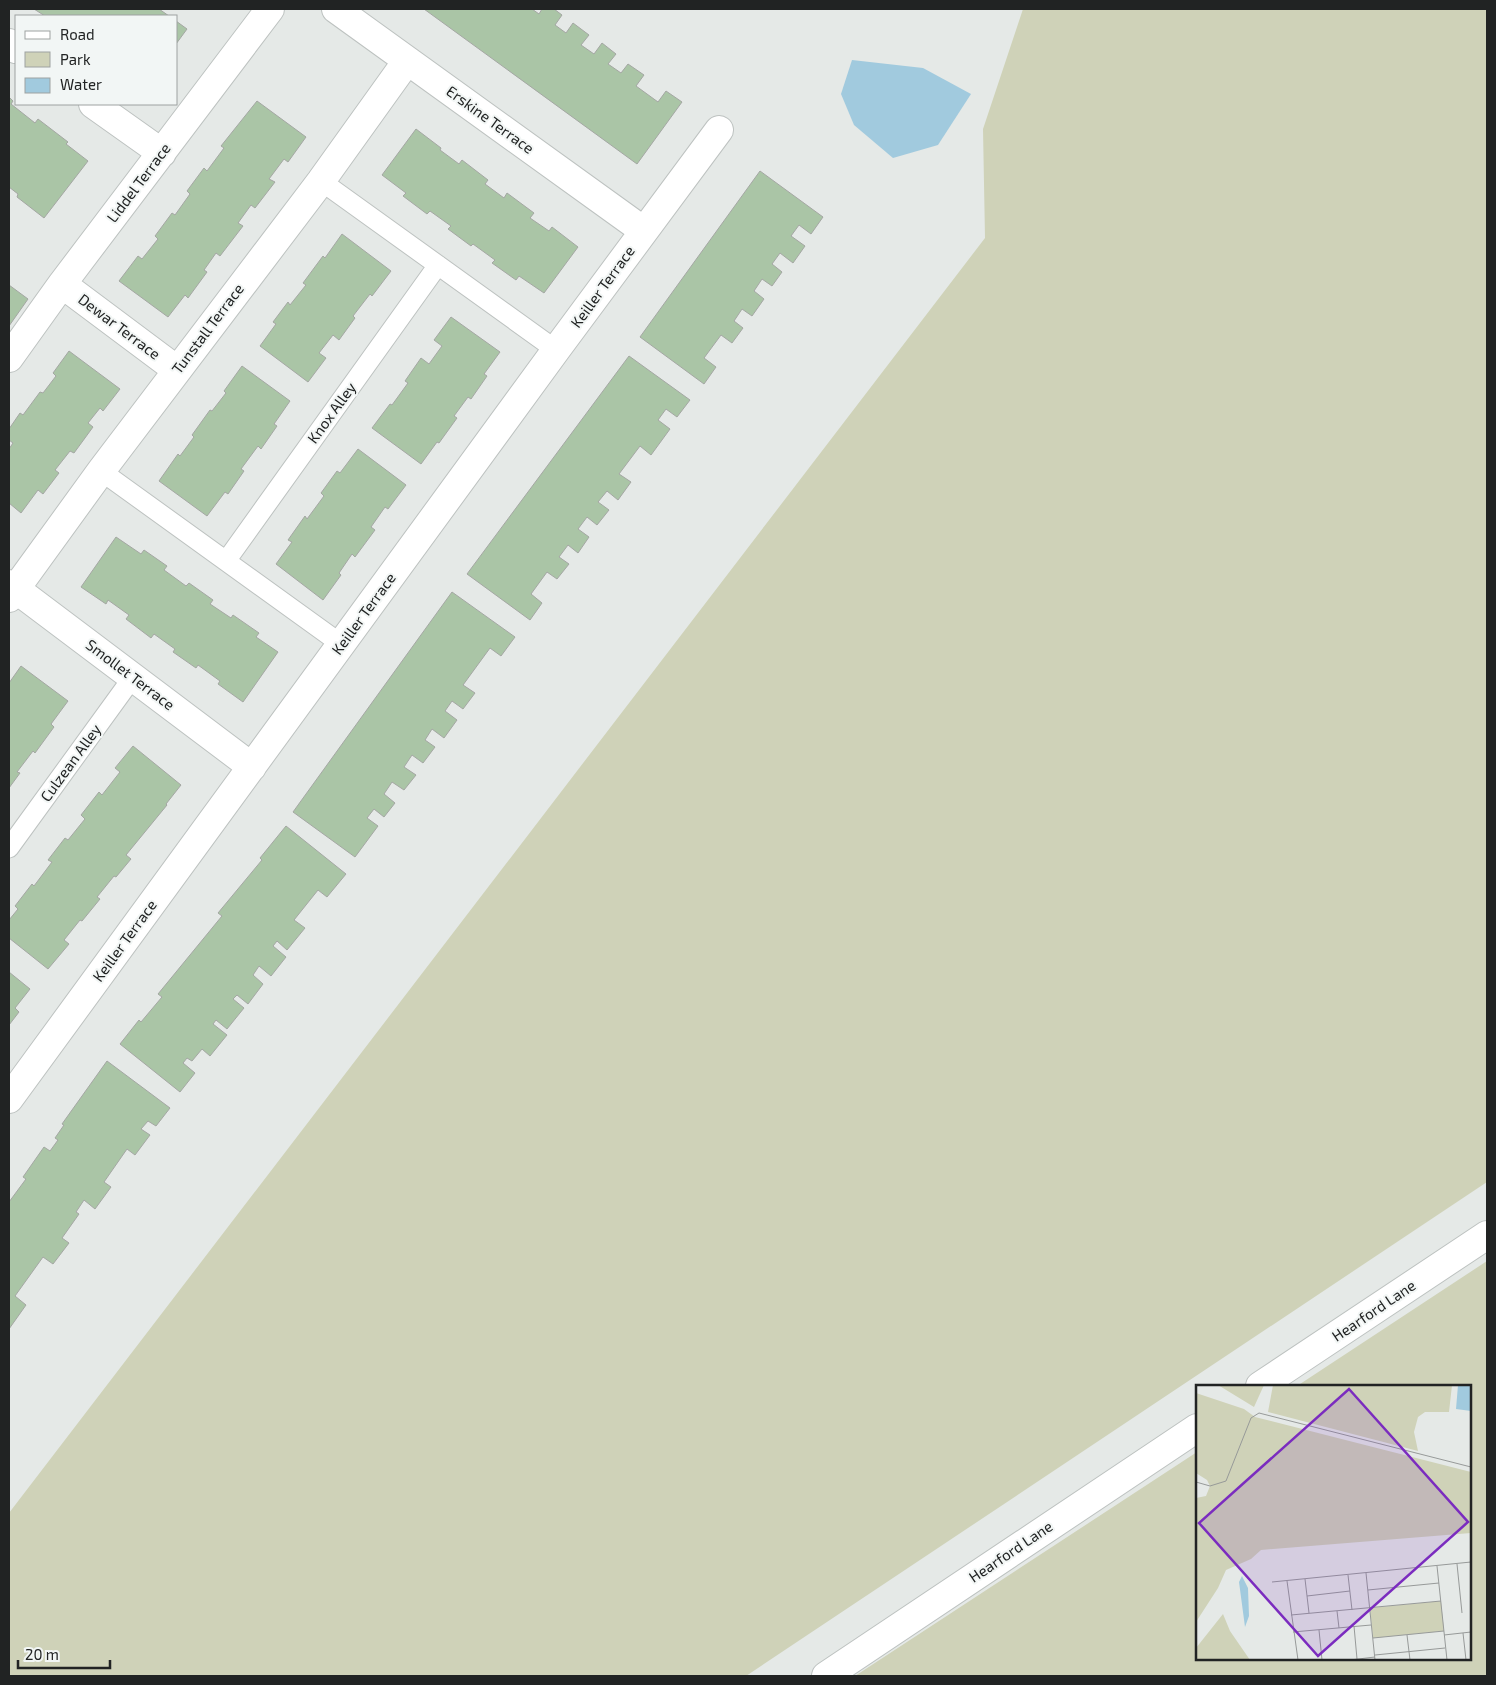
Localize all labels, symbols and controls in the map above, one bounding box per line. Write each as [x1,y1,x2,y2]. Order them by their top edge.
legend [15,15,178,105]
text: Road [60,25,95,43]
text: Park [60,50,91,68]
text: Water [60,75,102,93]
street label: Erskine Terrace [443,81,538,157]
street label: Liddel Terrace [103,139,174,226]
street label: Keiller Terrace [566,242,638,331]
street label: Tunstall Terrace [167,280,247,377]
street label: Dewar Terrace [75,290,164,363]
street label: Knox Alley [303,378,359,446]
street label: Keiller Terrace [327,569,399,658]
street label: Smollet Terrace [83,635,179,713]
street label: Culzean Alley [36,720,104,805]
street label: Keiller Terrace [88,896,160,985]
street label: Hearford Lane [1328,1276,1419,1345]
inset map [1196,1385,1471,1660]
street label: Hearford Lane [965,1517,1056,1586]
scale bar [18,1638,110,1670]
text: 20 m [25,1645,59,1663]

